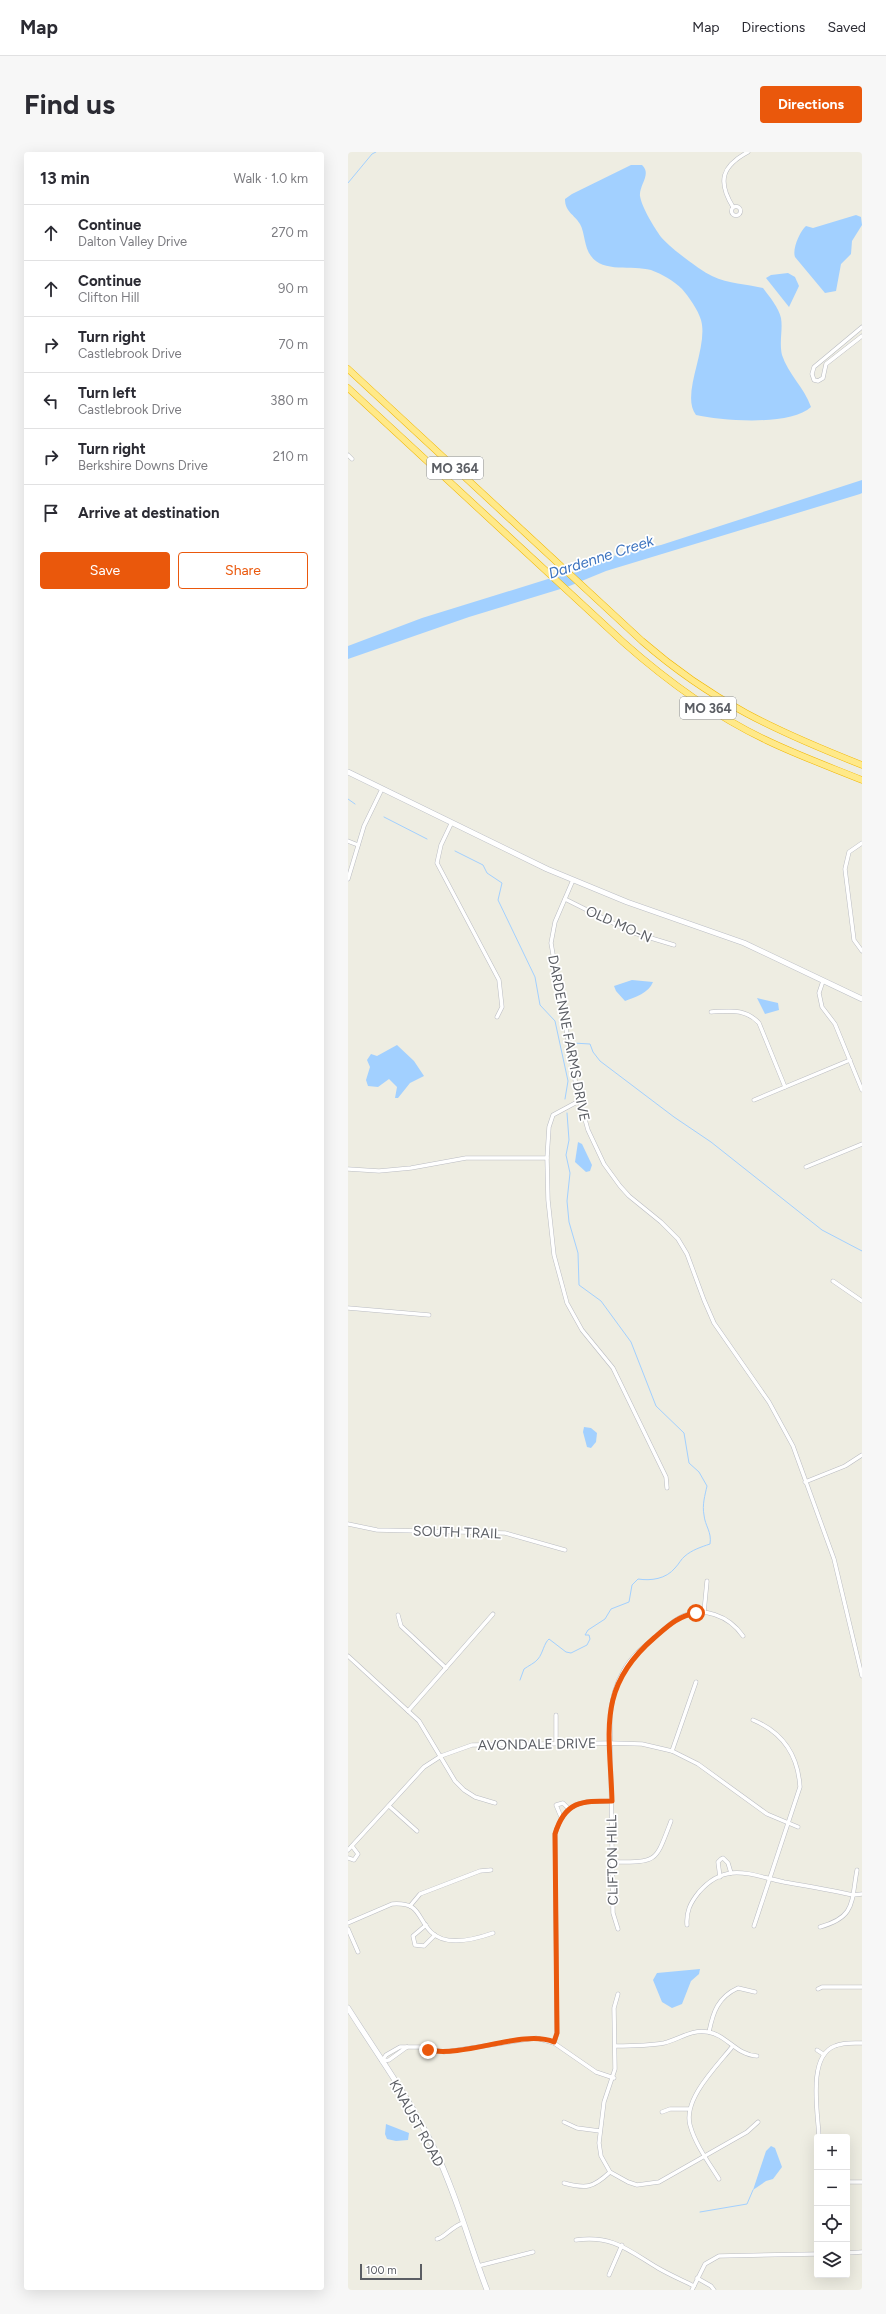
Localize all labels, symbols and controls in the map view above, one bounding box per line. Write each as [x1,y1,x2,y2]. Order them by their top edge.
text: Map [20,16,58,39]
text: Map [692,19,720,36]
text: Directions [742,19,805,36]
text: Saved [827,19,866,36]
button: Directions [760,86,862,123]
text: Find us [24,87,115,121]
text: 13 min [40,168,90,188]
text: Walk · 1.0 km [234,171,308,186]
text: Continue [78,216,141,234]
icon: ahead [40,222,62,244]
text: 270 m [271,225,308,240]
text: Dalton Valley Drive [78,234,187,249]
text: Continue [78,272,141,290]
icon: ahead [40,278,62,300]
text: 90 m [278,281,308,296]
text: Clifton Hill [78,290,139,305]
text: Turn right [78,328,146,346]
icon: right [40,334,62,356]
text: 70 m [278,337,308,352]
text: Castlebrook Drive [78,346,182,361]
text: Turn left [78,384,136,402]
icon: left [40,390,62,412]
text: 380 m [270,393,308,408]
text: Castlebrook Drive [78,402,182,417]
text: Turn right [78,440,146,458]
icon: right [40,446,62,468]
text: 210 m [273,449,308,464]
road number: MO 364 [427,457,483,479]
text: Berkshire Downs Drive [78,458,208,473]
icon: arrive [40,502,62,524]
text: Arrive at destination [78,504,219,522]
water label: Dardenne Creek [546,531,657,582]
button: Save [40,552,170,589]
button: Share [178,552,308,589]
road number: MO 364 [680,697,736,719]
street label: OLD MO-N [583,902,655,947]
street label: DARDENNE FARMS DRIVE [544,953,593,1123]
street label: SOUTH TRAIL [413,1522,502,1543]
route start [687,1604,705,1622]
street label: AVONDALE DRIVE [478,1735,596,1754]
street label: CLIFTON HILL [603,1814,622,1905]
route end [419,2041,437,2059]
street label: KNAUST ROAD [386,2077,448,2170]
map controls [814,2134,850,2278]
button: + [814,2134,850,2170]
button: − [814,2170,850,2206]
button: locate [814,2206,850,2242]
button: layers [814,2242,850,2278]
scale bar [360,2262,422,2281]
text: 100 m [366,2264,397,2277]

